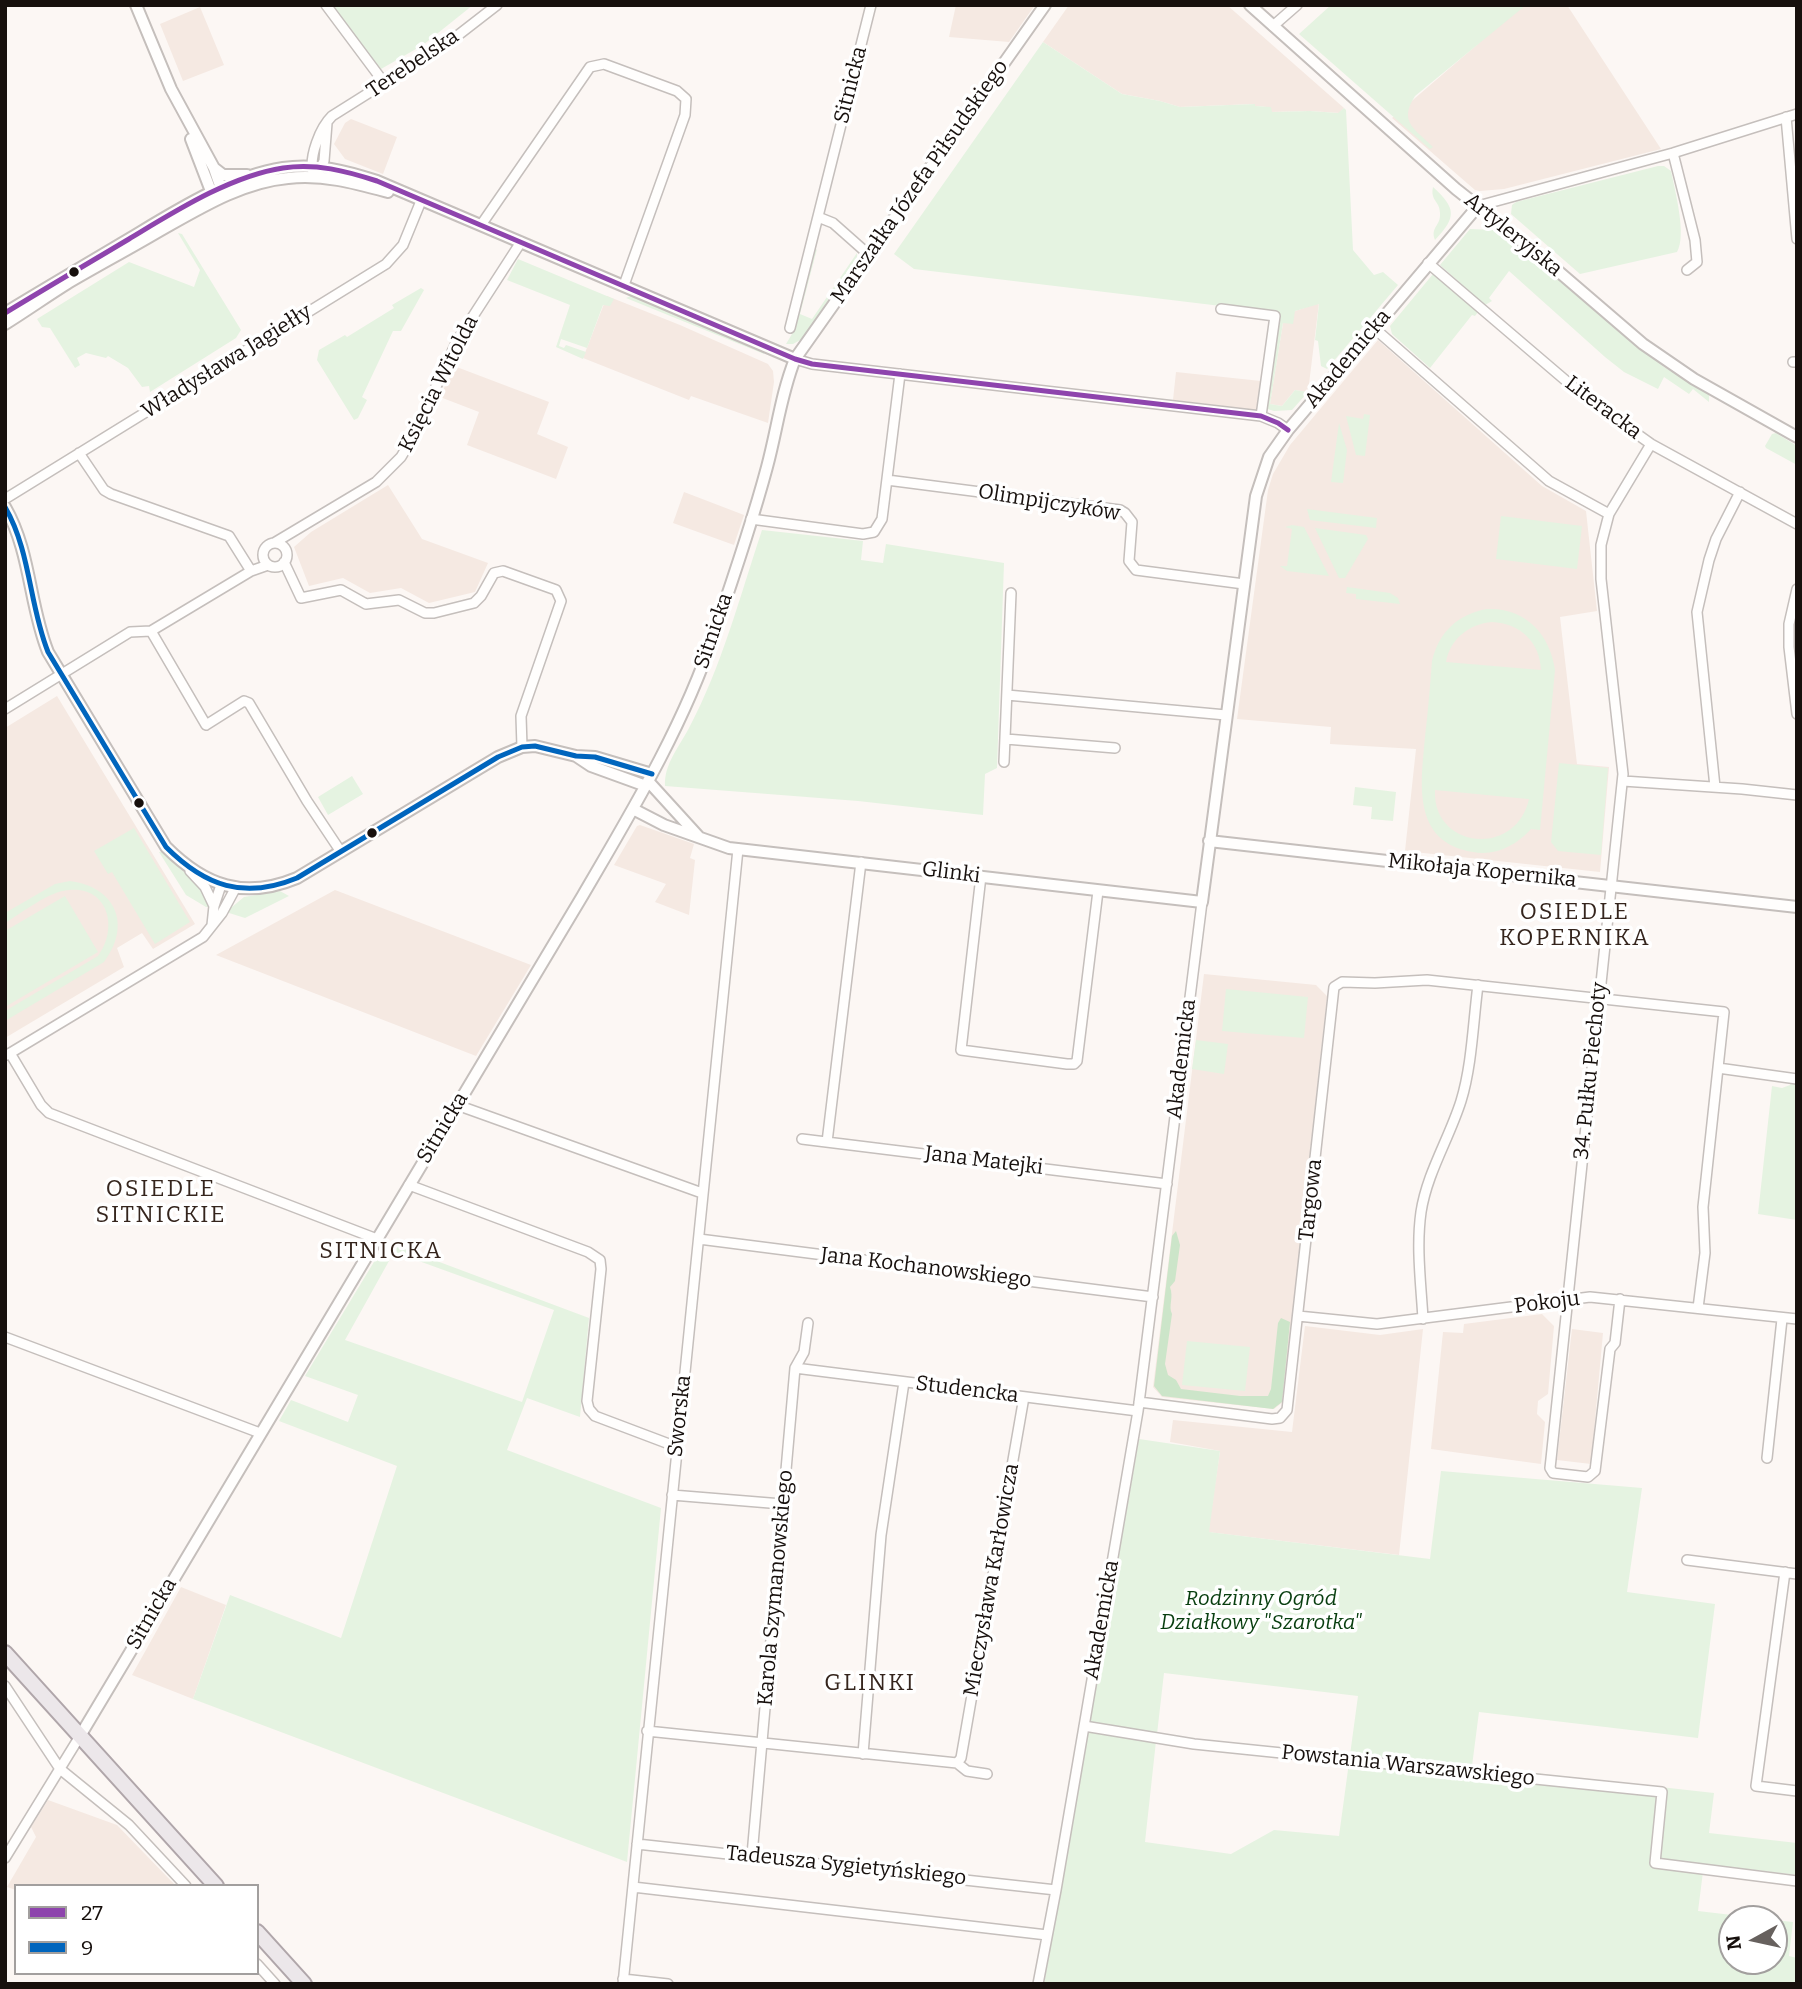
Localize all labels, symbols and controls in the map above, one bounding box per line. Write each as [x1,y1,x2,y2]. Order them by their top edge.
street label: Terebelska [362,24,464,104]
street label: Sitnicka [829,44,873,126]
street label: Marszałka Józefa Piłsudskiego [826,55,1014,309]
street label: Artyleryjska [1459,188,1567,282]
unlabelled marker [67,265,81,279]
street label: Władysława Jagiełły [137,300,317,424]
street label: Akademicka [1300,305,1396,413]
street label: Księcia Witolda [394,311,484,457]
street label: Literacka [1560,371,1646,445]
street label: Olimpijczyków [976,479,1122,527]
street label: Sitnicka [689,590,739,672]
unlabelled marker [132,796,146,810]
unlabelled marker [365,826,379,840]
street label: Mikołaja Kopernika [1386,849,1578,893]
street label: Glinki [920,857,982,889]
district label: OSIEDLE KOPERNIKA [1500,899,1650,953]
street label: 34. Pułku Piechoty [1569,981,1613,1161]
street label: Akademicka [1162,998,1202,1120]
street label: Sitnicka [412,1088,474,1168]
street label: Jana Matejki [924,1141,1044,1181]
street label: Targowa [1294,1158,1328,1242]
district label: OSIEDLE SITNICKIE [97,1176,225,1230]
district label: SITNICKA [320,1238,442,1266]
street label: Jana Kochanowskiego [819,1243,1033,1293]
street label: Pokoju [1513,1286,1581,1320]
street label: Studencka [914,1371,1020,1409]
street label: Sworska [663,1374,697,1458]
street label: Mieczysława Karłowicza [959,1461,1025,1699]
street label: Karola Szymanowskiego [753,1469,799,1707]
street label: Akademicka [1079,1558,1125,1682]
street label: Sitnicka [121,1574,183,1654]
park label: Rodzinny Ogród Działkowy "Szarotka" [1160,1586,1362,1636]
district label: GLINKI [825,1670,915,1698]
street label: Powstania Warszawskiego [1280,1740,1536,1792]
street label: Tadeusza Sygietyńskiego [725,1841,967,1891]
legend [14,1884,259,1975]
text: 27 [81,1900,103,1926]
north arrow [1718,1905,1788,1975]
text: N [1721,1934,1746,1952]
text: 9 [81,1935,93,1961]

